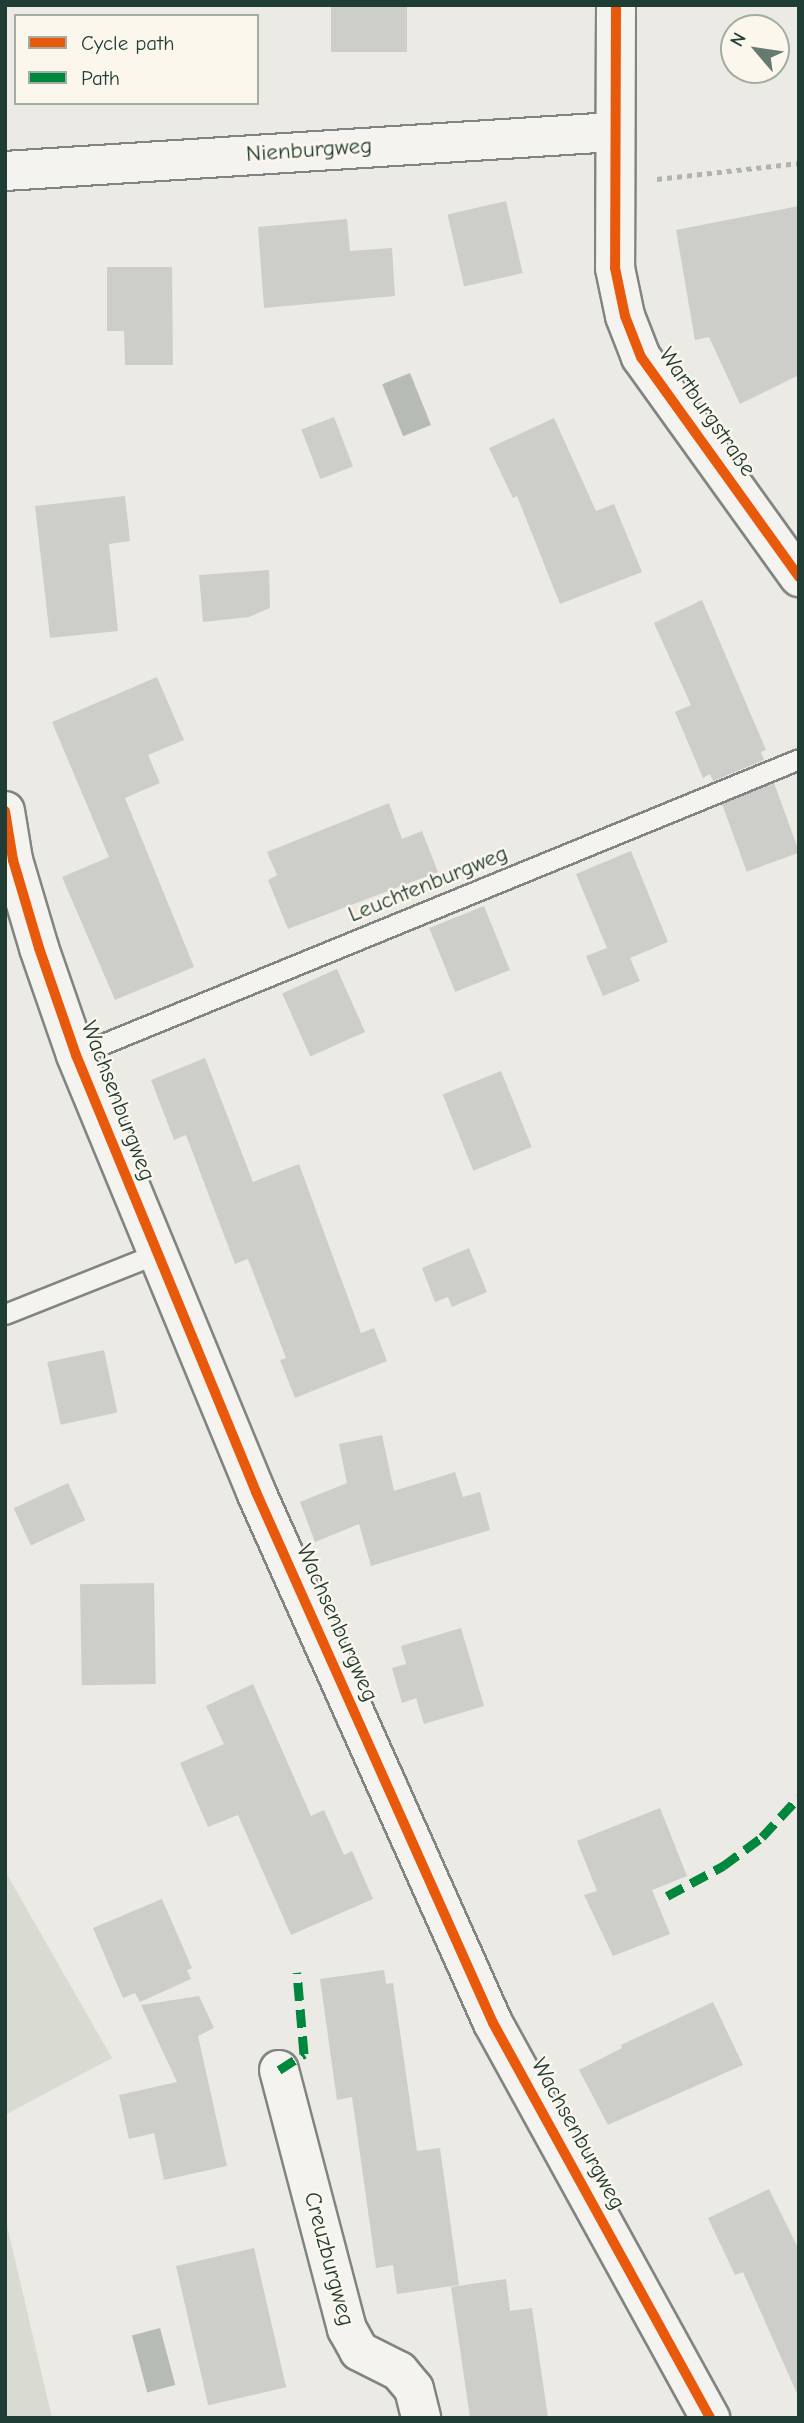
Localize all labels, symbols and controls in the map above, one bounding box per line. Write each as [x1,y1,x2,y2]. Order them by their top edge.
legend [14,14,259,105]
north arrow [720,14,790,84]
text: N [726,29,751,51]
text: Cycle path [81,31,174,55]
text: Path [81,66,120,90]
street label: Nienburgweg [245,132,373,168]
street label: Wartburgstraße [652,342,762,482]
street label: Leuchtenburgweg [344,839,512,929]
street label: Wachsenburgweg [75,1017,161,1185]
street label: Wachsenburgweg [290,1540,384,1706]
street label: Wachsenburgweg [525,2053,631,2215]
street label: Creuzburgweg [298,2189,360,2329]

